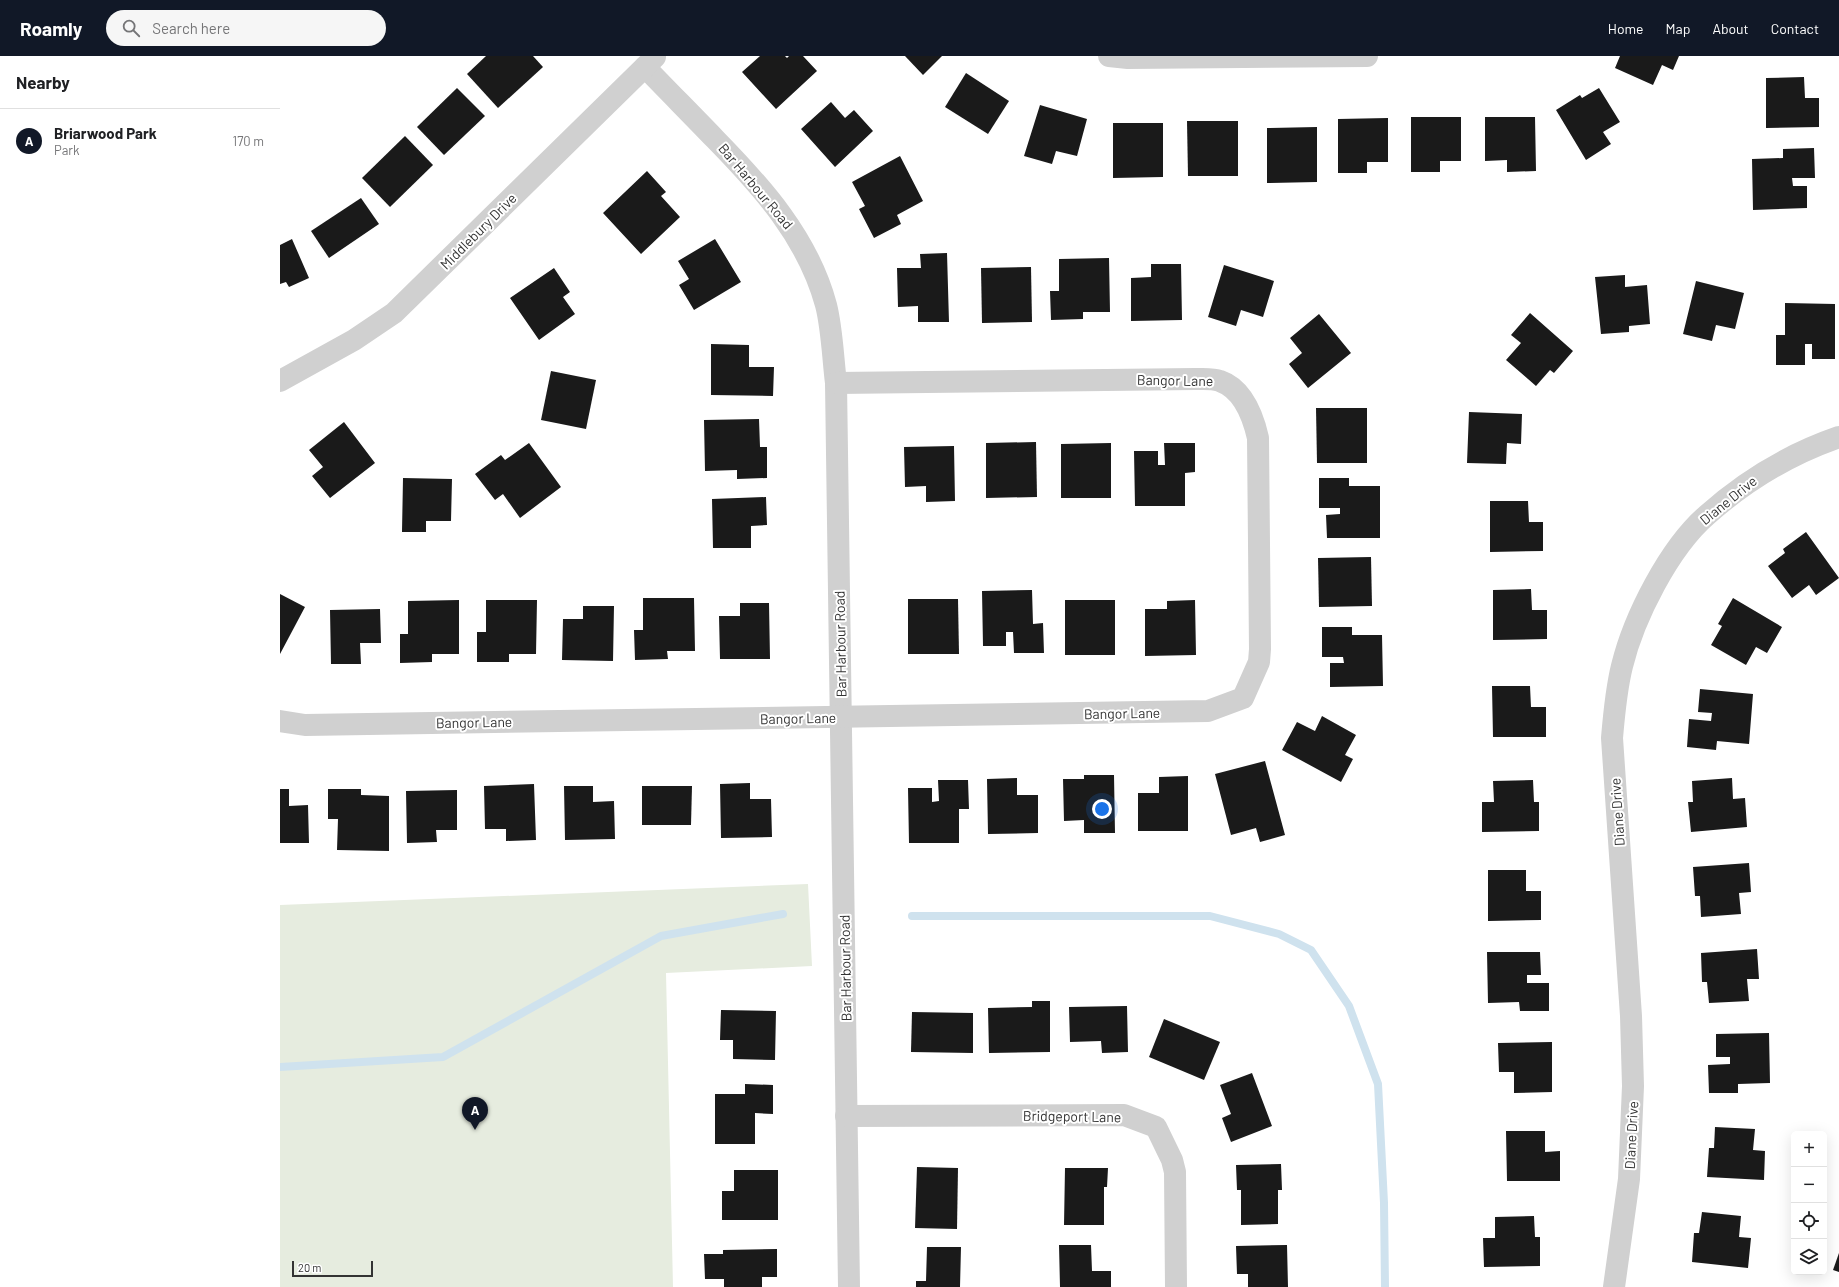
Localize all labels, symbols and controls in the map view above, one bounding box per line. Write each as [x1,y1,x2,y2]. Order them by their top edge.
search box [106,10,386,46]
text: Roamly [20,17,82,40]
icon: search [120,17,142,39]
text: Search here [152,19,230,37]
text: Home [1608,20,1644,37]
text: Map [1666,20,1690,37]
text: About [1712,20,1749,37]
text: Contact [1771,20,1819,37]
text: Nearby [16,72,70,92]
text: Briarwood Park [54,124,157,142]
text: A [25,133,33,149]
text: 170 m [233,133,264,149]
street label: Bar Harbour Road [715,140,797,232]
text: Park [54,142,80,158]
street label: Middlebury Drive [436,189,520,273]
street label: Bangor Lane [1137,371,1213,389]
street label: Diane Drive [1696,472,1760,528]
street label: Bar Harbour Road [831,591,849,697]
street label: Bangor Lane [1084,704,1160,722]
street label: Bangor Lane [760,709,836,727]
street label: Bangor Lane [436,713,512,731]
street label: Diane Drive [1606,777,1628,847]
your location [1092,799,1112,819]
street label: Bar Harbour Road [836,915,854,1021]
pin: A [462,1097,488,1130]
street label: Diane Drive [1621,1100,1641,1170]
street label: Bridgeport Lane [1023,1107,1121,1125]
map controls [1791,1131,1827,1275]
button: + [1791,1131,1827,1167]
button: − [1791,1167,1827,1203]
button: locate [1791,1203,1827,1239]
button: layers [1791,1239,1827,1275]
scale bar [292,1259,373,1278]
text: 20 m [298,1261,321,1274]

